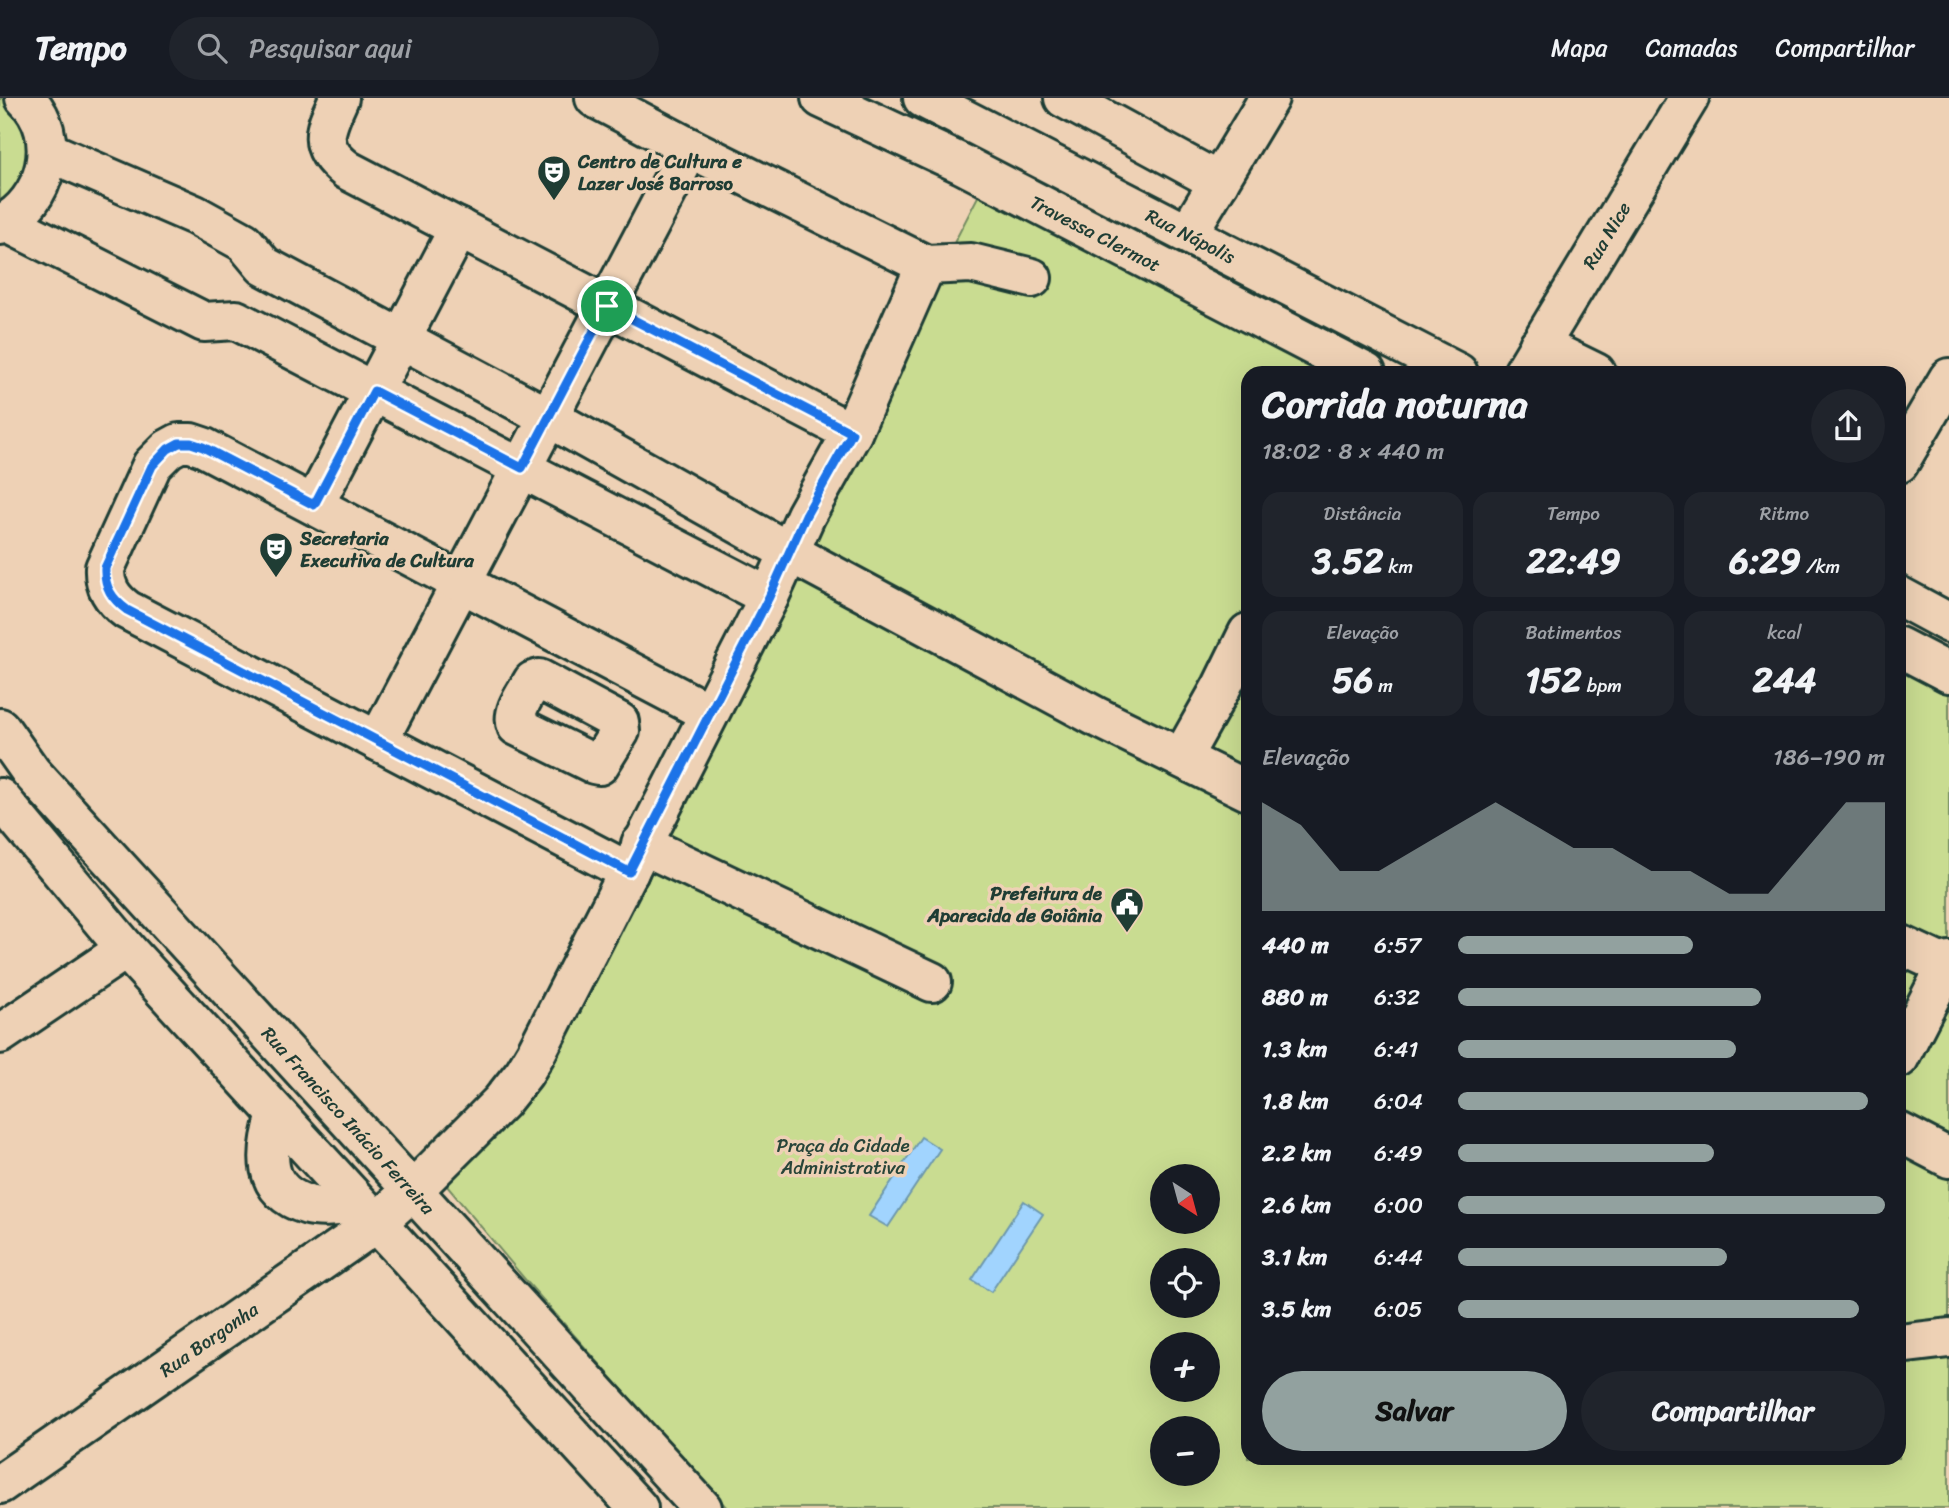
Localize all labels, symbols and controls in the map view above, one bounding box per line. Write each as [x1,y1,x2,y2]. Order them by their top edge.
search box [169,17,659,80]
text: Tempo [35,19,127,77]
text: Pesquisar aqui [249,25,412,71]
text: Mapa [1551,27,1607,69]
text: Camadas [1645,27,1737,69]
text: Compartilhar [1775,27,1914,69]
icon: search [193,29,231,67]
place label: Centro de Cultura e Lazer José Barroso [577,145,742,200]
theatre icon: Centro de Cultura e Lazer José Barroso [535,153,573,202]
street label: Travessa Clermot [1024,185,1167,281]
street label: Rua Nice [1573,195,1640,275]
street label: Rua Nápolis [1140,199,1242,273]
pin [577,276,637,336]
icon: arrive [588,287,626,325]
text: Corrida noturna [1262,371,1528,438]
button: share [1811,389,1885,463]
text: 18:02 · 8 × 440 m [1262,431,1444,472]
text: Distância [1324,497,1401,530]
text: Tempo [1547,497,1600,530]
text: Ritmo [1760,497,1809,530]
place label: Secretaria Executiva de Cultura [299,522,474,577]
theatre icon: Secretaria Executiva de Cultura [257,530,295,579]
text: 3.52 [1312,530,1383,592]
text: 22:49 [1526,530,1621,592]
text: 6:29 [1729,530,1801,592]
text: km [1383,550,1413,583]
text: /km [1801,550,1840,583]
text: Elevação [1326,616,1399,649]
text: Batimentos [1526,616,1621,649]
text: kcal [1767,616,1802,649]
text: 56 [1332,649,1373,711]
text: 152 [1525,649,1582,711]
text: 244 [1753,649,1816,711]
text: m [1373,669,1393,702]
text: bpm [1582,669,1622,702]
text: Elevação [1262,737,1350,778]
text: 186–190 m [1773,737,1885,778]
place label: Prefeitura de Aparecida de Goiânia [926,877,1103,932]
public building icon: Prefeitura de Aparecida de Goiânia [1108,885,1146,934]
text: 440 m [1262,925,1329,966]
text: 6:57 [1374,925,1421,966]
text: 880 m [1262,977,1328,1018]
text: 6:32 [1374,977,1420,1018]
street label: Rua Francisco Inácio Ferreira [253,1018,444,1223]
text: 1.3 km [1262,1029,1327,1070]
text: 6:41 [1374,1029,1418,1070]
text: 1.8 km [1262,1081,1329,1122]
text: 6:04 [1374,1081,1423,1122]
park label: Praça da Cidade Administrativa [776,1129,910,1184]
text: 2.2 km [1262,1133,1331,1174]
text: 6:49 [1374,1133,1423,1174]
north arrow [1150,1164,1220,1234]
map controls [1150,1164,1220,1486]
text: 2.6 km [1262,1185,1331,1226]
text: 6:00 [1374,1185,1423,1226]
text: 3.1 km [1262,1237,1327,1278]
text: 6:44 [1374,1237,1423,1278]
button: locate [1150,1248,1220,1318]
text: 3.5 km [1262,1289,1331,1330]
text: 6:05 [1374,1289,1423,1330]
street label: Rua Borgonha [152,1293,266,1386]
button: + [1150,1332,1220,1402]
button: Salvar [1262,1371,1567,1451]
button: Compartilhar [1581,1371,1885,1451]
button: − [1150,1416,1220,1486]

